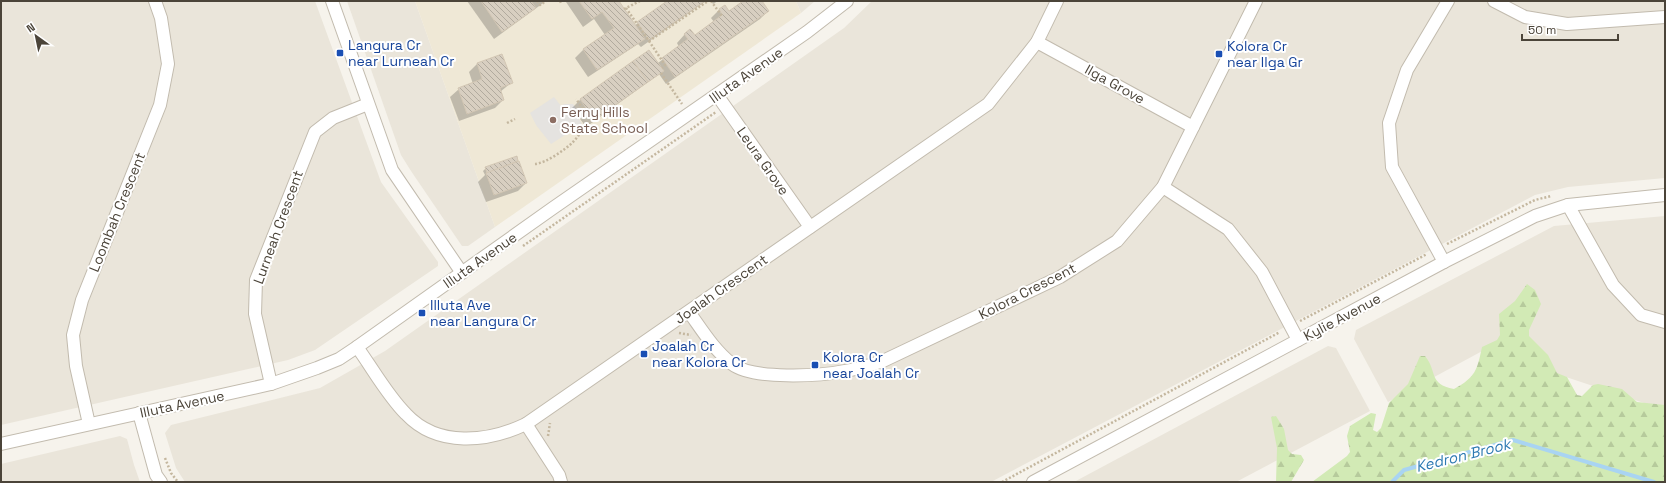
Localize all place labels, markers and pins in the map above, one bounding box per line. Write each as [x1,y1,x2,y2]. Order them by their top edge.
place label: Langura Cr near Lurneah Cr [348,36,455,70]
place label: Kolora Cr near Ilga Gr [1227,37,1303,71]
marker: Langura Cr near Lurneah Cr [335,48,345,58]
marker: Kolora Cr near Ilga Gr [1214,49,1224,59]
place label: Ferny Hills State School [561,103,648,137]
marker: Ferny Hills State School [548,115,558,125]
place label: Illuta Ave near Langura Cr [430,296,537,330]
marker: Illuta Ave near Langura Cr [417,308,427,318]
place label: Joalah Cr near Kolora Cr [652,337,746,371]
place label: Kolora Cr near Joalah Cr [823,348,919,382]
marker: Joalah Cr near Kolora Cr [639,349,649,359]
marker: Kolora Cr near Joalah Cr [810,360,820,370]

